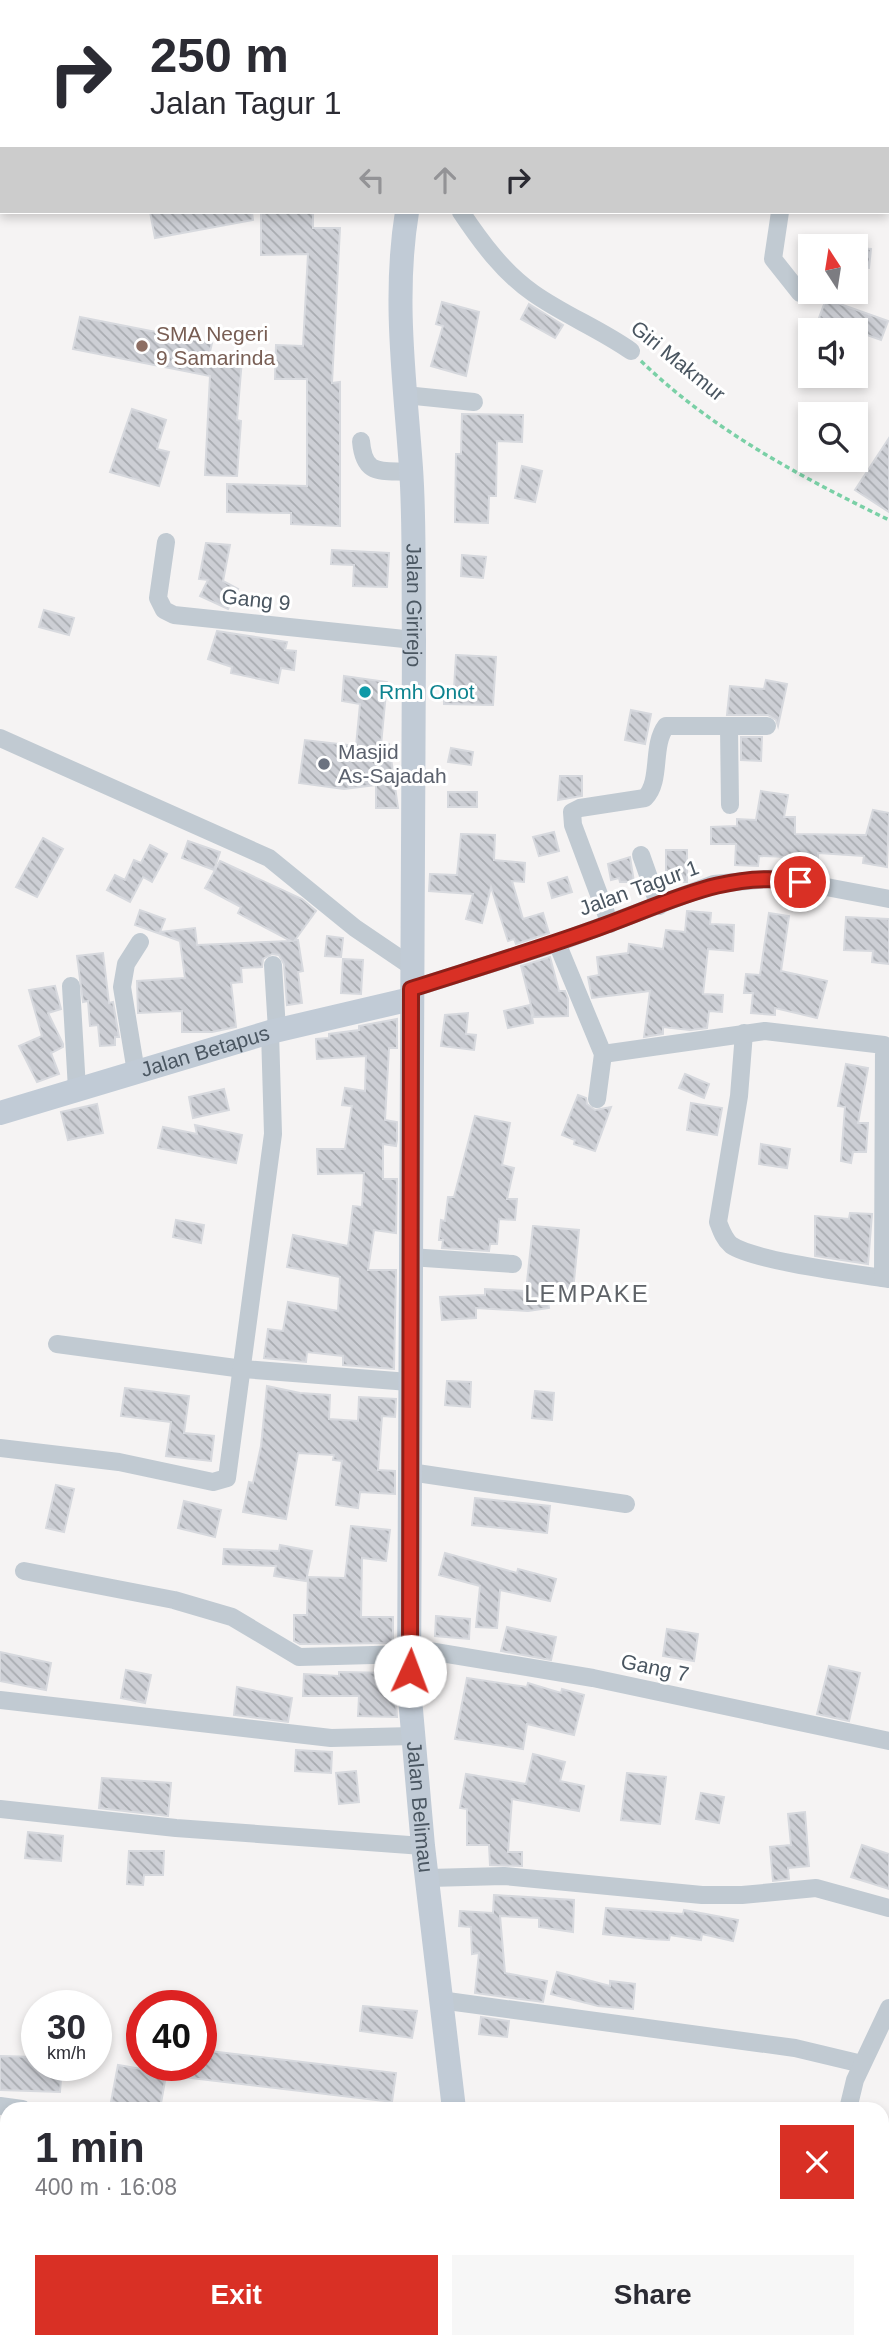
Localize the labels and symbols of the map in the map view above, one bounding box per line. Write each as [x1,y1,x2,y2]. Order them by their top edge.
north arrow [798,234,868,304]
street label: Giri Makmur [627,316,730,406]
place label: SMA Negeri 9 Samarinda [156,322,275,369]
marker: SMA Negeri 9 Samarinda [134,338,150,354]
street label: Jalan Girirejo [403,543,426,667]
street label: Gang 9 [221,584,292,615]
place label: Rmh Onot [379,680,475,703]
marker: Rmh Onot [357,684,373,700]
place label: Masjid As-Sajadah [338,740,447,787]
marker: Masjid As-Sajadah [316,756,332,772]
pin [770,852,830,912]
street label: Jalan Tagur 1 [576,855,702,920]
street label: Jalan Betapus [138,1021,272,1081]
district label: LEMPAKE [524,1280,650,1307]
position arrow [373,1634,447,1708]
street label: Gang 7 [619,1649,691,1686]
street label: Jalan Belimau [403,1740,438,1874]
speed limit sign: 40 [126,1990,217,2081]

